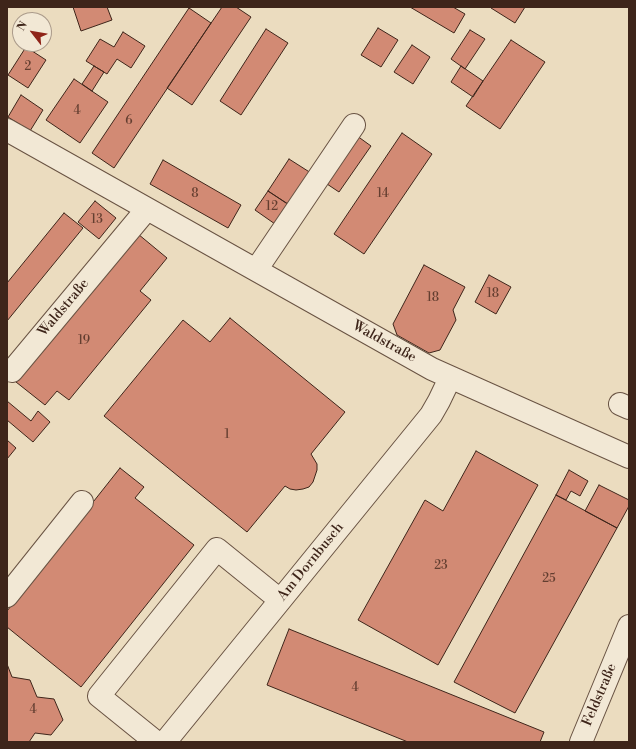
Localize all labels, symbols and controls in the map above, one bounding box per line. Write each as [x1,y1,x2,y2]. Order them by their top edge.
north arrow [12,12,52,52]
text: N [14,19,31,34]
house number: 2 [25,60,31,74]
house number: 4 [73,104,81,118]
house number: 6 [125,114,133,128]
house number: 8 [191,187,199,201]
house number: 14 [377,187,389,201]
house number: 12 [266,200,278,214]
house number: 13 [91,213,103,227]
street label: Waldstraße [35,276,93,340]
house number: 18 [487,287,499,301]
house number: 18 [427,291,439,305]
street label: Waldstraße [349,318,419,366]
house number: 19 [78,334,90,348]
house number: 1 [224,428,230,442]
street label: Am Dornbusch [274,520,348,604]
house number: 23 [434,559,448,573]
house number: 25 [542,572,556,586]
street label: Feldstraße [579,661,621,729]
house number: 4 [351,681,359,695]
house number: 4 [29,703,37,717]

